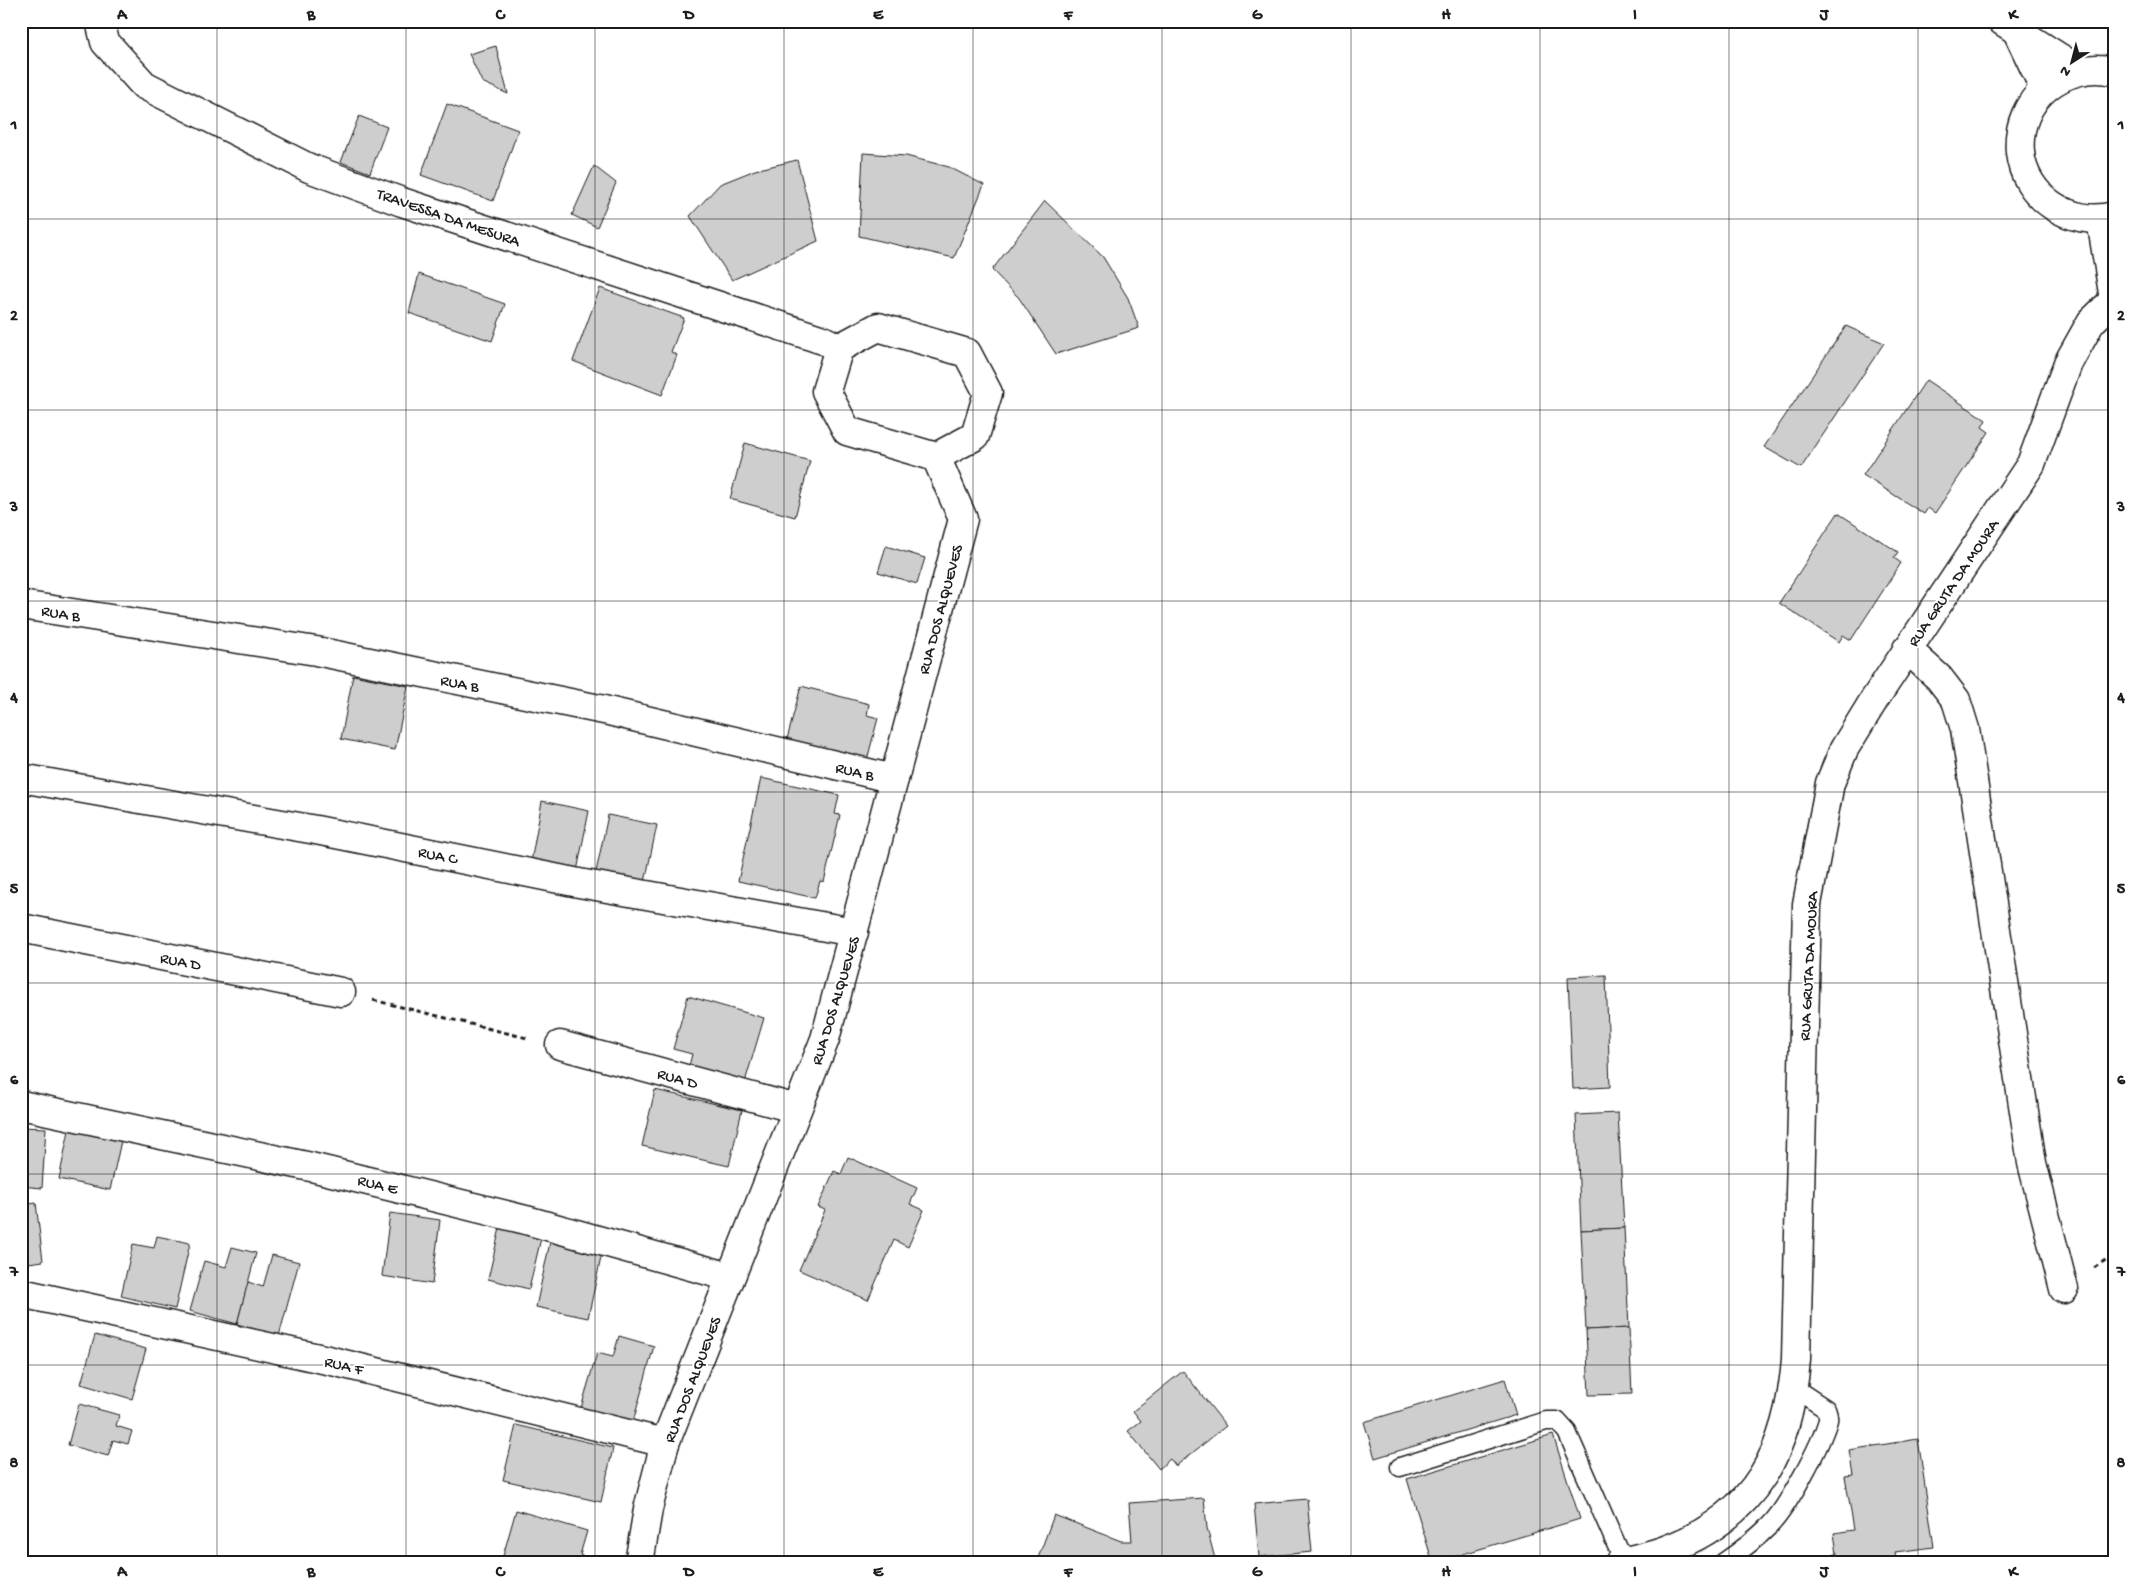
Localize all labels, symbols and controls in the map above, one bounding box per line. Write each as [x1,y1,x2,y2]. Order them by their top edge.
text: A [116,7,128,26]
text: B [306,7,316,26]
text: C [495,7,506,26]
text: D [682,7,695,26]
text: E [873,7,884,26]
text: F [1063,7,1074,26]
text: G [1252,7,1263,26]
text: H [1441,7,1451,26]
text: I [1633,7,1637,26]
text: J [1819,7,1830,26]
text: K [2008,7,2020,26]
north arrow [2048,38,2098,88]
text: N [2057,61,2075,80]
text: 1 [10,117,17,136]
text: 1 [2117,117,2124,136]
street label: TRAVESSA DA MESURA [373,186,523,253]
text: 2 [10,308,18,327]
text: 2 [2117,308,2125,327]
text: 3 [9,499,18,518]
text: 3 [2116,499,2125,518]
street label: RUA GRUTA DA MOURA [1905,515,2005,651]
street label: RUA DOS ALQUEVES [916,542,969,677]
street label: RUA B [40,603,82,628]
street label: RUA B [438,672,481,699]
text: 4 [9,690,18,709]
text: 4 [2116,690,2125,709]
street label: RUA B [833,760,876,787]
street label: RUA C [416,844,460,871]
text: 5 [10,881,19,900]
text: 5 [2117,881,2126,900]
street label: RUA GRUTA DA MOURA [1797,890,1824,1041]
street label: RUA DOS ALQUEVES [809,934,866,1068]
street label: RUA D [158,950,203,977]
street label: RUA D [655,1066,700,1095]
text: 6 [10,1072,19,1091]
text: 6 [2117,1072,2126,1091]
street label: RUA E [355,1172,400,1201]
text: 7 [9,1264,19,1283]
text: 7 [2116,1264,2126,1283]
street label: RUA DOS ALQUEVES [661,1314,727,1446]
street label: RUA F [322,1354,365,1381]
text: 8 [10,1455,19,1474]
text: 8 [2117,1455,2126,1474]
text: A [116,1564,128,1583]
text: B [306,1564,316,1583]
text: C [495,1564,506,1583]
text: D [682,1564,695,1583]
text: E [873,1564,884,1583]
text: F [1063,1564,1074,1583]
text: G [1252,1564,1263,1583]
text: H [1441,1564,1451,1583]
text: I [1633,1564,1637,1583]
text: J [1819,1564,1830,1583]
text: K [2008,1564,2020,1583]

